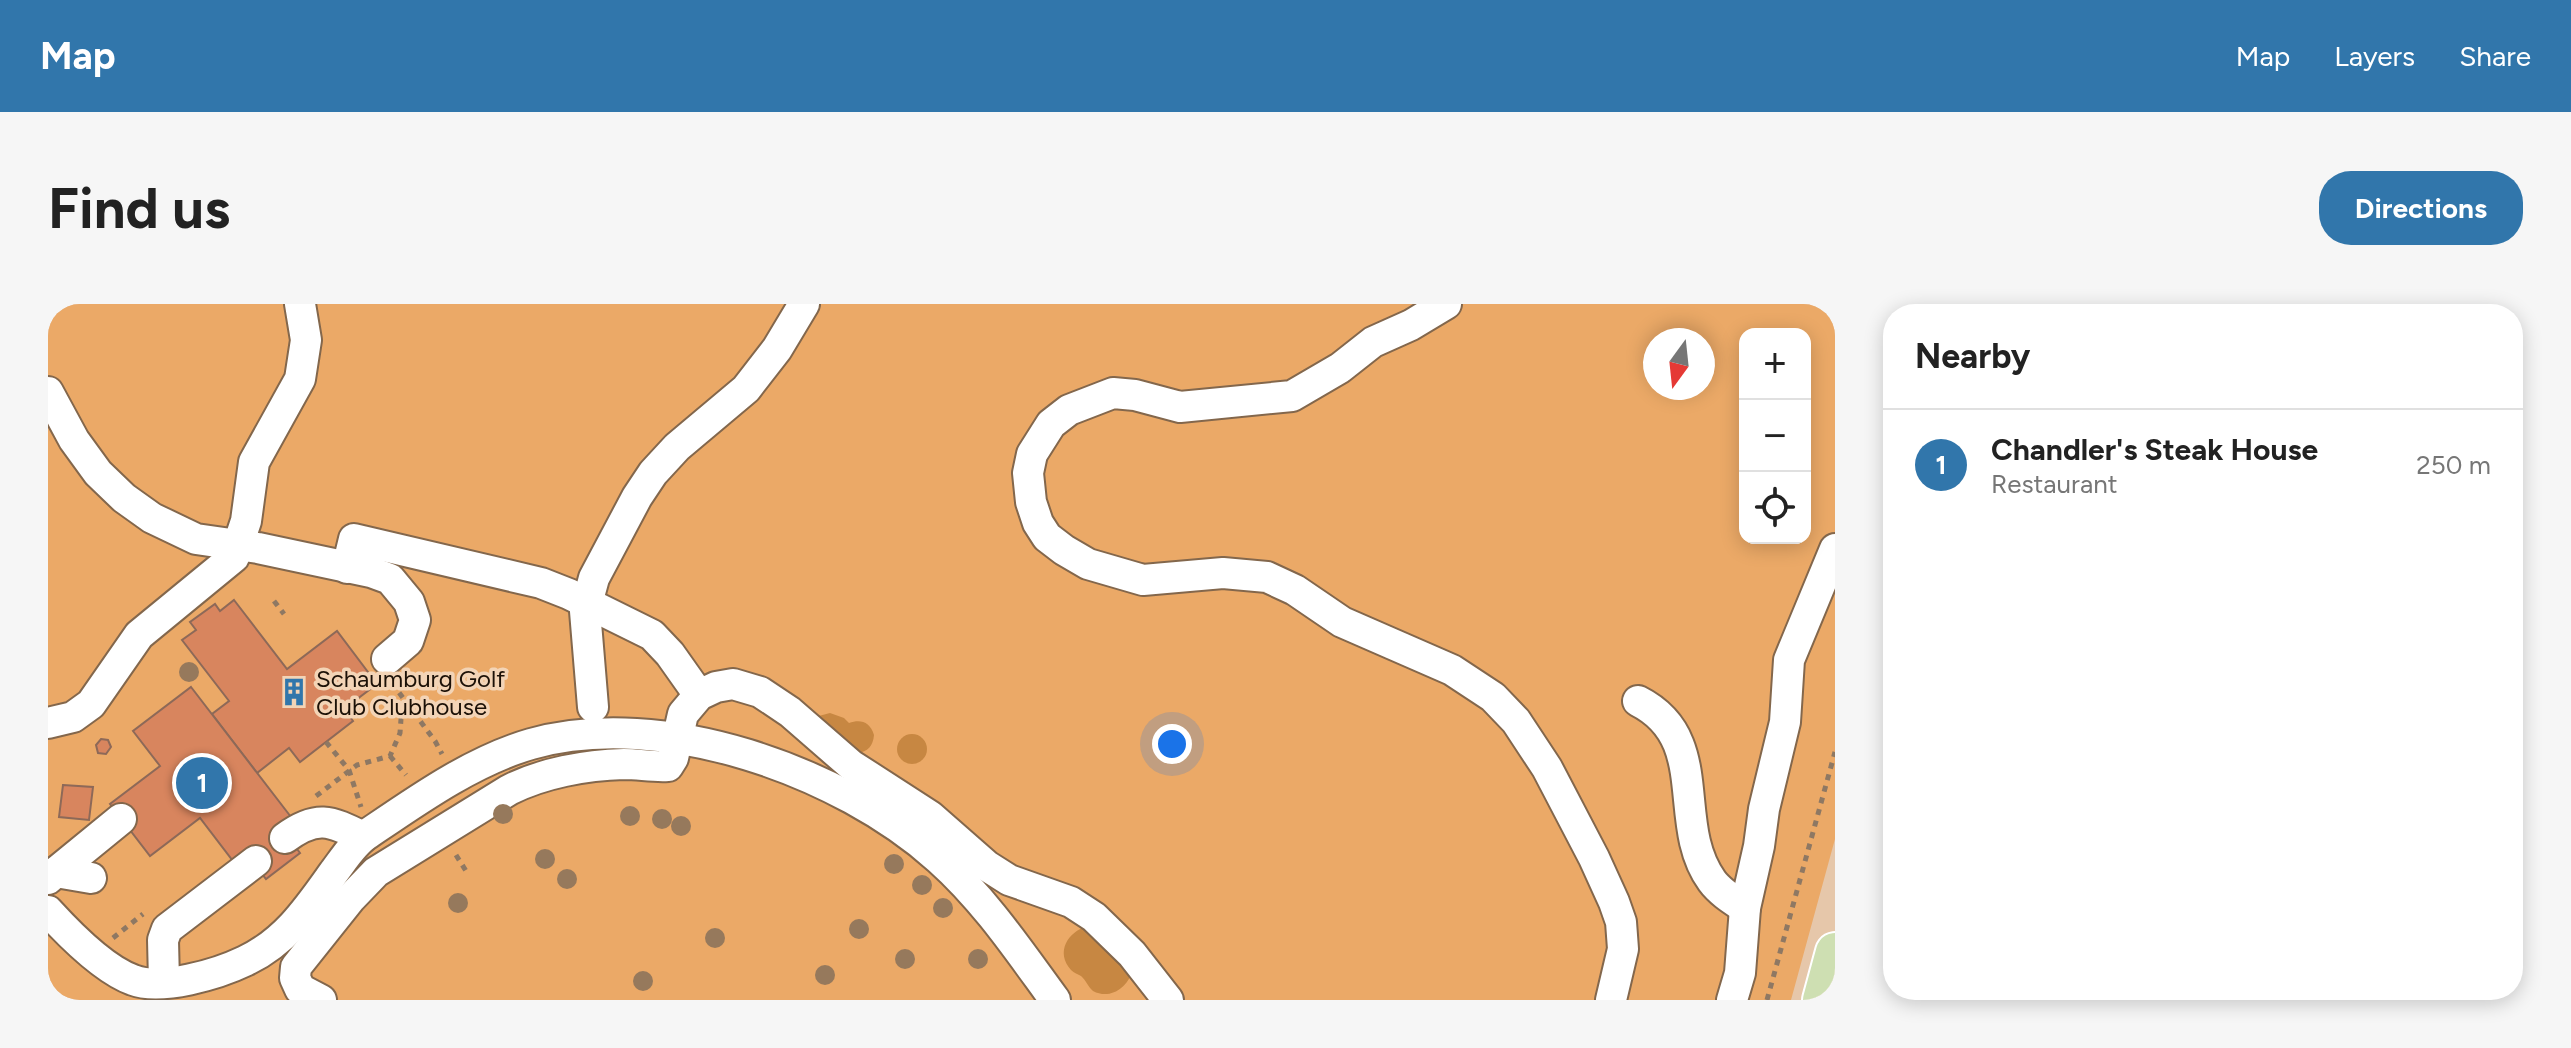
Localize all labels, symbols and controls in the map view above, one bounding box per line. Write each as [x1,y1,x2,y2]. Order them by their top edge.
text: Map [40,33,116,79]
text: Map [2236,39,2290,73]
text: Layers [2334,39,2415,73]
text: Share [2459,39,2531,73]
button: Directions [2319,171,2523,245]
text: Find us [48,175,230,242]
north arrow [1643,328,1715,400]
map controls [1739,328,1811,544]
button: + [1739,328,1811,400]
text: Nearby [1915,336,2030,377]
button: − [1739,400,1811,472]
text: Chandler's Steak House [1991,431,2318,468]
text: 1 [1936,449,1946,481]
text: 250 m [2416,449,2491,481]
text: Restaurant [1991,468,2118,500]
button: locate [1739,472,1811,544]
place label: Schaumburg Golf Club Clubhouse [316,664,505,721]
building icon: Schaumburg Golf Club Clubhouse [279,677,309,707]
your location [1152,724,1192,764]
pin: 1 [176,753,228,813]

